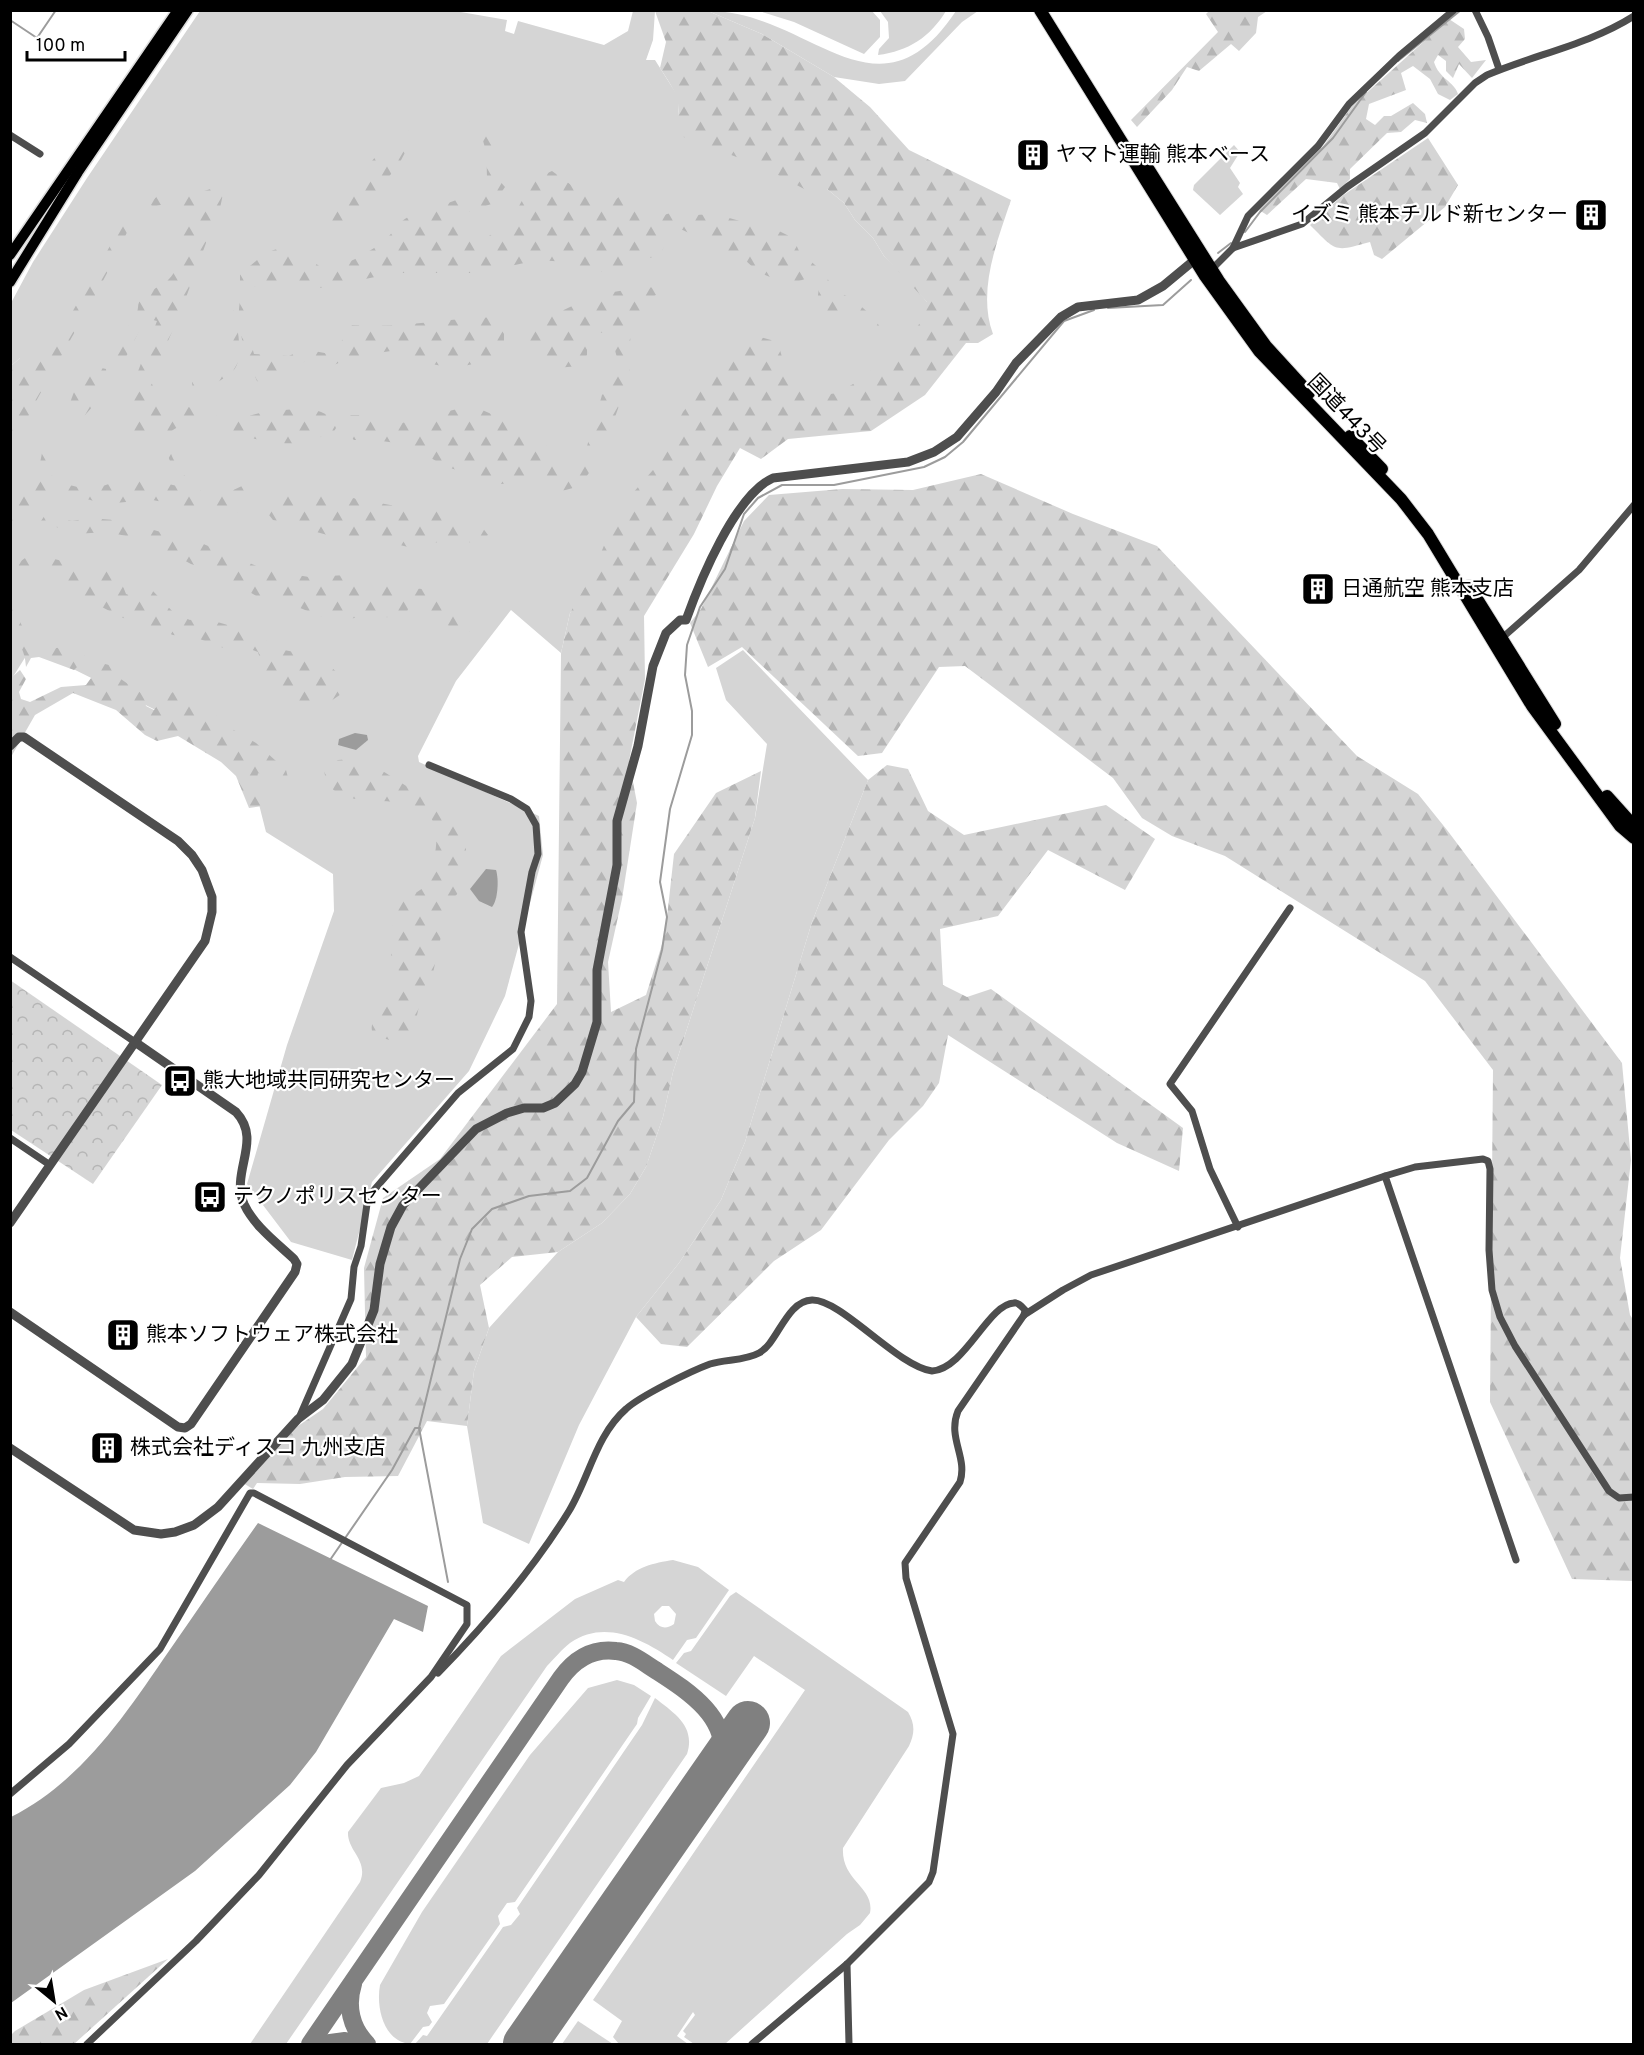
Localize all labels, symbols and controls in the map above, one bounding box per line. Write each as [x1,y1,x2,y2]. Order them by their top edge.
scale bar [27,24,124,62]
text: 100 m [36,35,85,58]
building icon: ヤマト運輸 熊本ベース [1015,137,1051,173]
place label: ヤマト運輸 熊本ベース [1056,142,1270,169]
building icon: イズミ 熊本チルド新センター [1573,197,1609,233]
place label: イズミ 熊本チルド新センター [1291,202,1568,229]
street label: 国道443号 [1301,369,1391,461]
building icon: 日通航空 熊本支店 [1300,571,1336,607]
place label: 日通航空 熊本支店 [1341,576,1514,603]
bus stop icon: 熊大地域共同研究センター [162,1063,198,1099]
place label: 熊大地域共同研究センター [203,1068,455,1095]
bus stop icon: テクノポリスセンター [192,1179,228,1215]
place label: テクノポリスセンター [233,1184,442,1211]
building icon: 熊本ソフトウェア株式会社 [105,1317,141,1353]
place label: 熊本ソフトウェア株式会社 [146,1322,398,1349]
building icon: 株式会社ディスコ 九州支店 [89,1430,125,1466]
place label: 株式会社ディスコ 九州支店 [130,1435,385,1462]
north arrow [24,1971,84,2031]
text: N [51,2001,70,2024]

